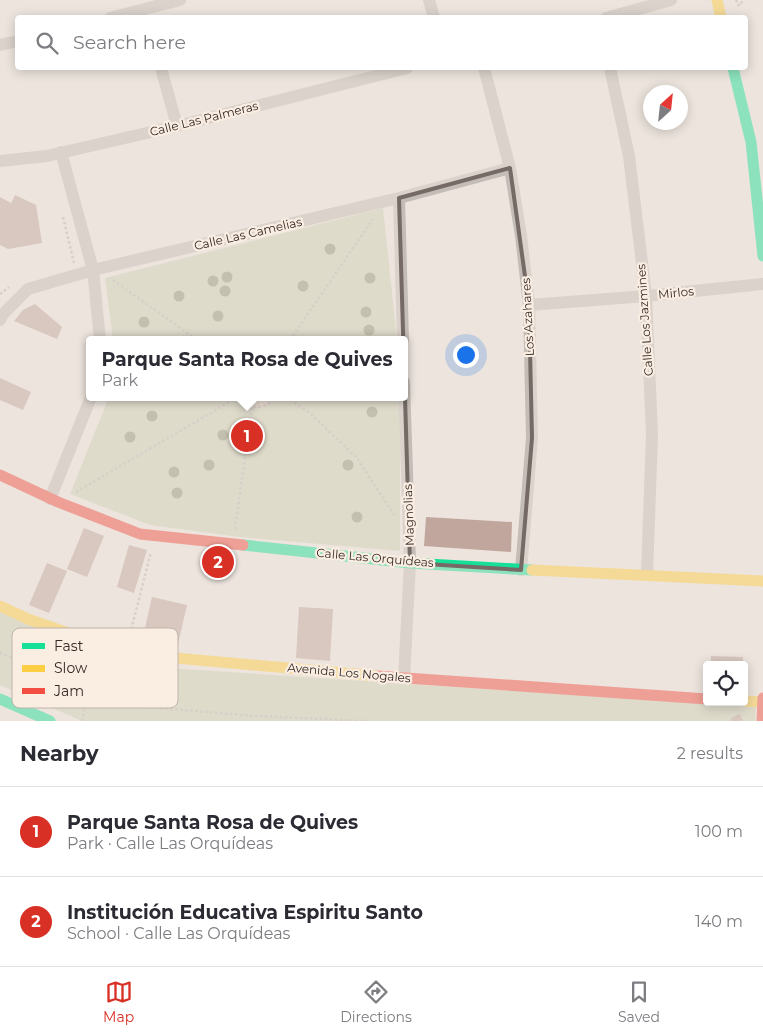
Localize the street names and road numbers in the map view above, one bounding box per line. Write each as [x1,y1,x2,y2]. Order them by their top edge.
street label: Calle Las Palmeras [148,98,260,139]
street label: Calle Las Camelias [192,214,303,253]
street label: Calle Los Jazmines [633,263,656,377]
street label: Los Azahares [518,277,537,357]
street label: Mirlos [657,283,695,302]
street label: Magnolias [400,484,417,546]
street label: Calle Las Orquídeas [316,545,435,570]
street label: Avenida Los Nogales [287,660,412,685]

